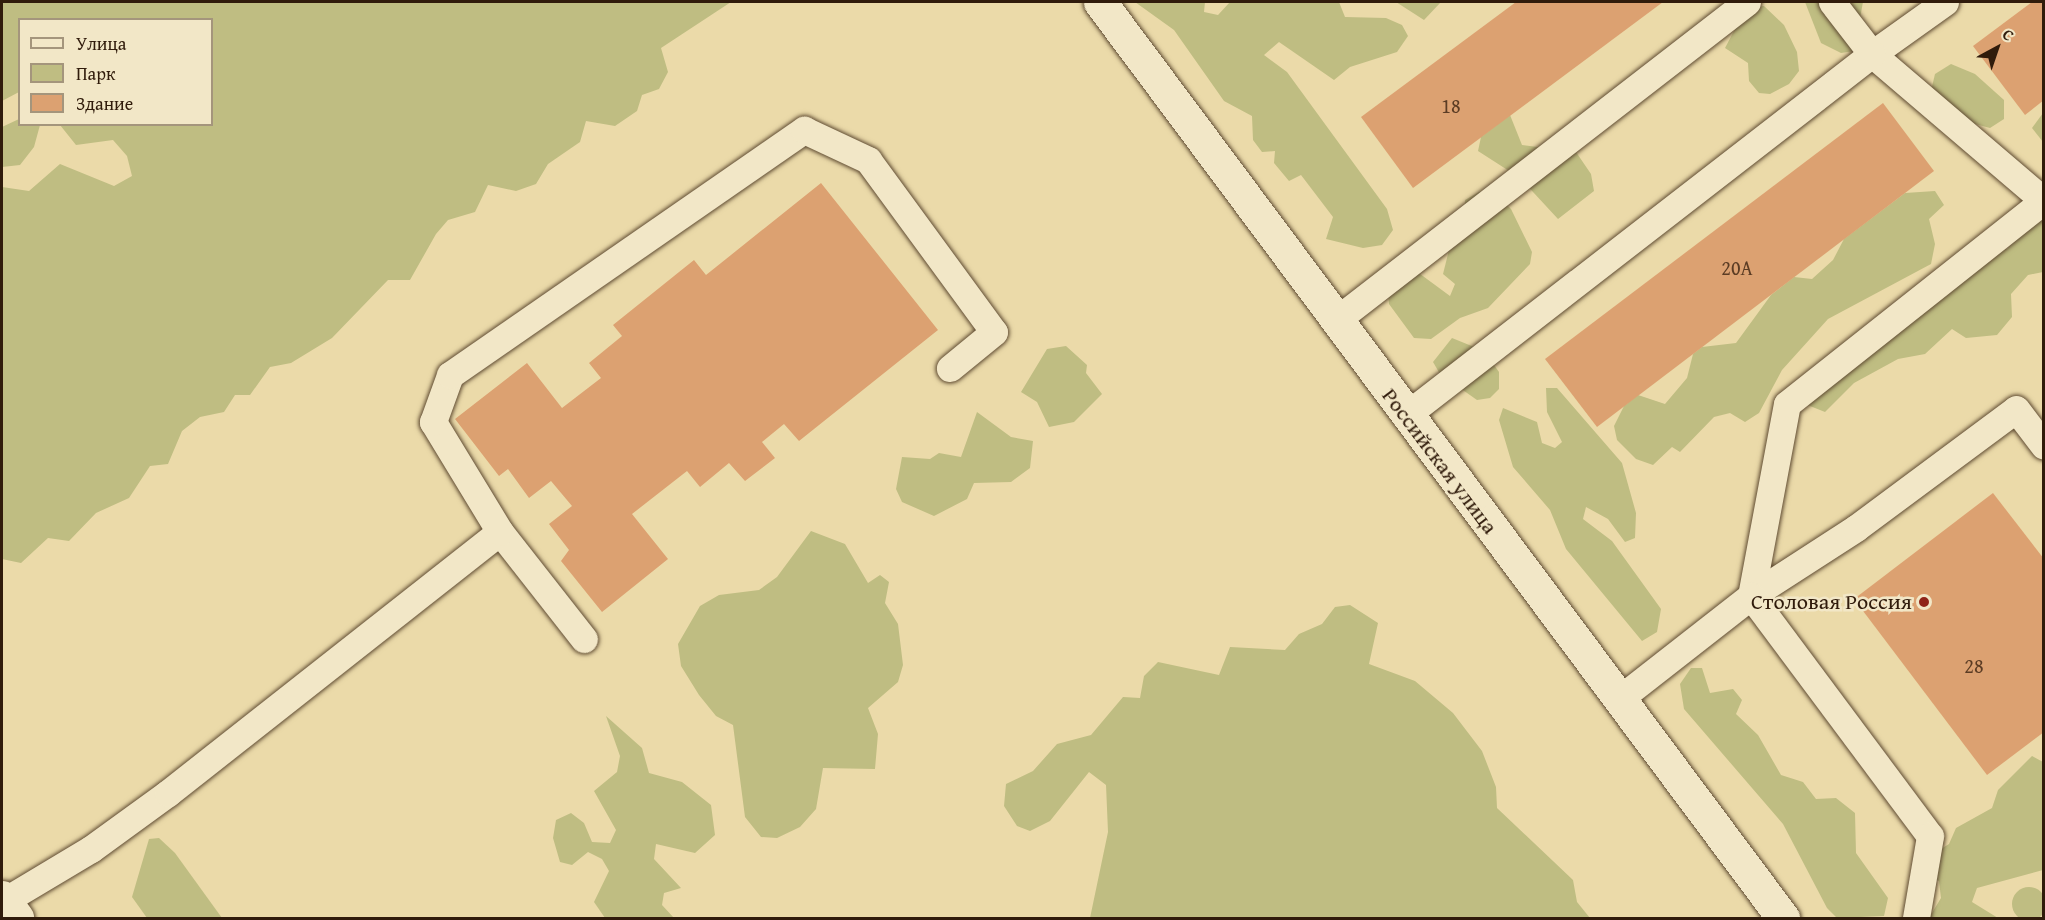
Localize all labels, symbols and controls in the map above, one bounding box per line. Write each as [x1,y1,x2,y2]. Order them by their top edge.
legend [18,18,213,126]
north arrow [1967,18,2027,78]
text: С [1997,22,2020,46]
text: Улица [76,30,126,57]
text: Парк [76,60,115,87]
text: Здание [76,90,133,117]
house number: 18 [1441,93,1461,117]
house number: 20А [1721,255,1753,279]
street label: Российская улица [1377,383,1503,539]
place label: Столовая Россия [1751,589,1912,615]
marker: Столовая Россия [1917,595,1931,609]
house number: 28 [1964,653,1984,677]

